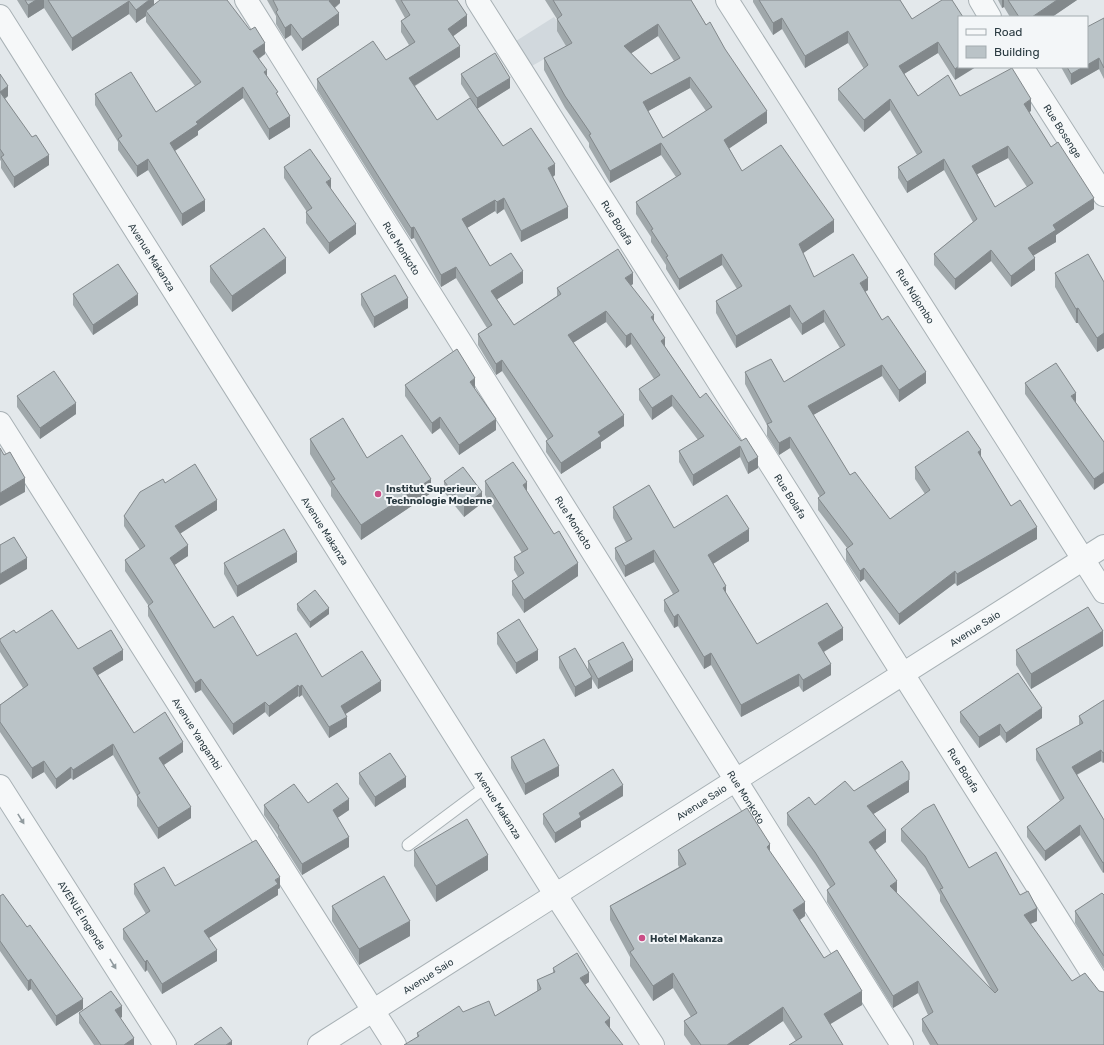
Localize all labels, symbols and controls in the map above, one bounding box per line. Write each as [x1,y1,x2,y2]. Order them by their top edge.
legend [958,16,1088,68]
text: Road [994,25,1022,39]
text: Building [994,45,1040,59]
street label: Rue Bosenge [1041,102,1084,161]
street label: Rue Bolafa [598,198,635,247]
street label: Rue Monkoto [380,220,422,278]
street label: Avenue Makanza [125,221,177,294]
street label: Rue Ndjombo [893,267,937,326]
street label: Rue Bolafa [771,472,808,521]
place label: Institut Superieur Technologie Moderne [386,483,492,507]
marker: Institut Superieur Technologie Moderne [373,489,383,499]
street label: Rue Monkoto [552,494,595,552]
street label: Avenue Makanza [299,495,351,568]
street label: Avenue Saio [948,608,1003,649]
street label: Avenue Yangambi [169,696,224,772]
street label: Rue Bolafa [944,746,981,795]
street label: Avenue Makanza [472,769,524,841]
street label: Rue Monkoto [724,769,767,827]
street label: Avenue Saio [674,782,730,823]
one-way arrow [17,814,25,824]
street label: AVENUE Ingende [55,879,108,953]
marker: Hotel Makanza [637,933,647,943]
place label: Hotel Makanza [650,933,723,945]
street label: Avenue Saio [401,956,456,997]
one-way arrow [109,959,117,969]

